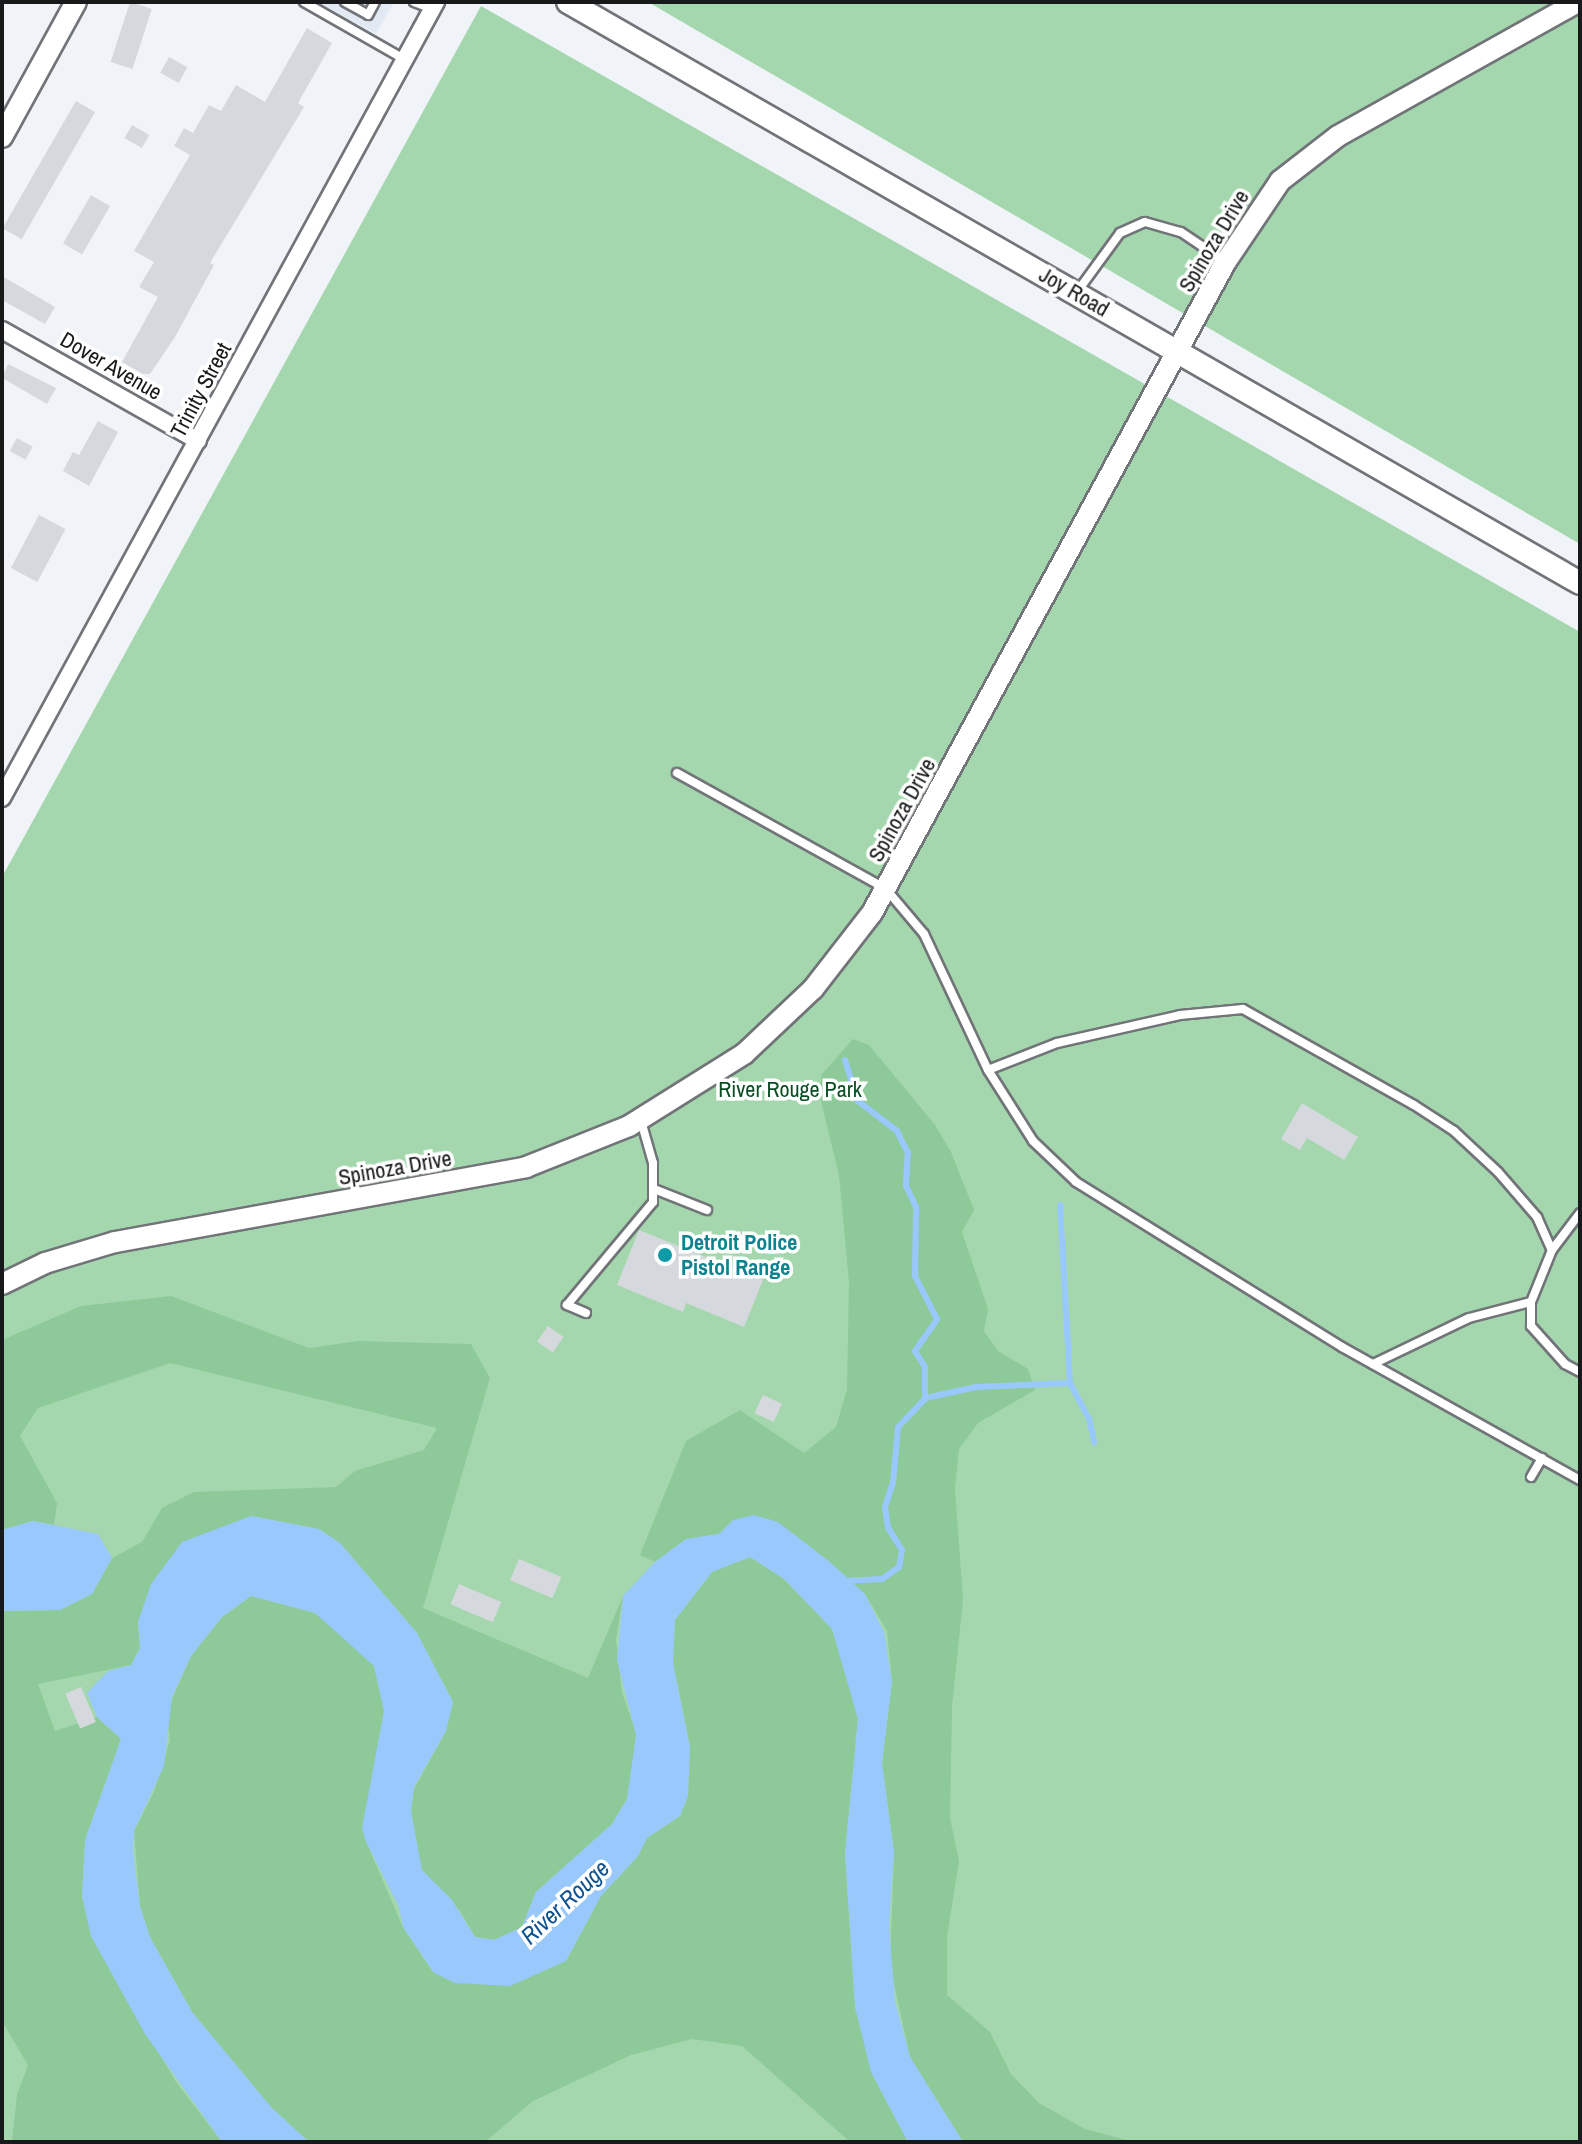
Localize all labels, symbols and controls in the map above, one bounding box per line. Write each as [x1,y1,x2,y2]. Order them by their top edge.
street label: Spinoza Drive [1173,185,1255,297]
street label: Joy Road [1034,262,1114,322]
street label: Dover Avenue [55,326,167,406]
street label: Trinity Street [165,338,237,442]
street label: Spinoza Drive [863,754,941,866]
park label: River Rouge Park [718,1077,862,1103]
street label: Spinoza Drive [336,1145,454,1191]
place label: Detroit Police Pistol Range [681,1229,797,1280]
marker: Detroit Police Pistol Range [656,1246,674,1264]
water label: River Rouge [515,1854,615,1950]

